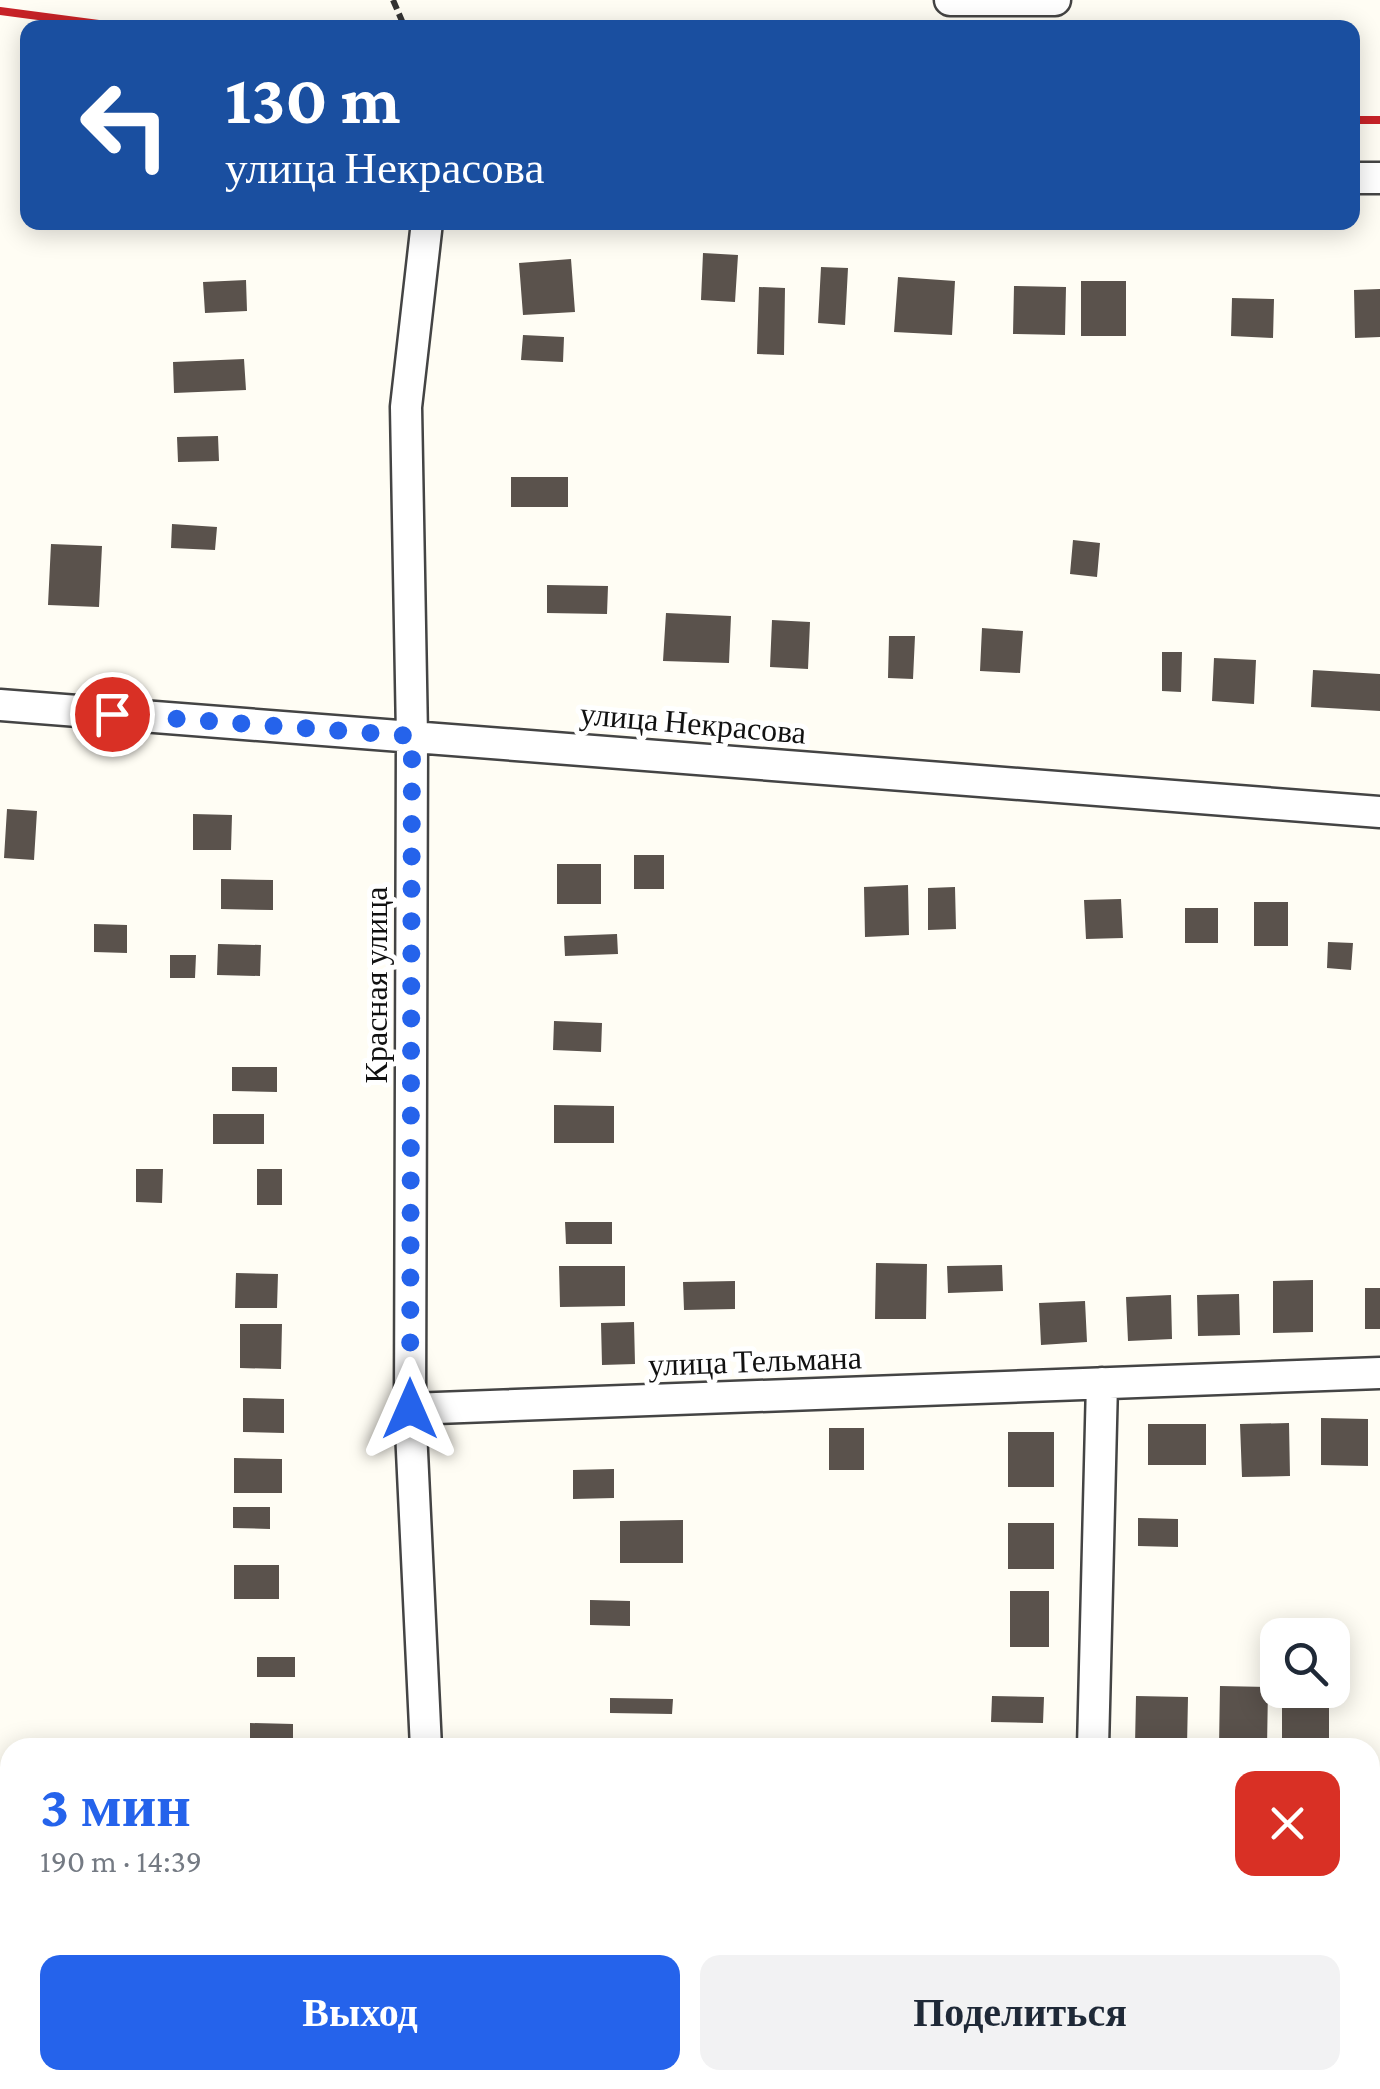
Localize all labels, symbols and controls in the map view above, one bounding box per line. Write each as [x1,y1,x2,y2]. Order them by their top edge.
icon: left [60,60,190,190]
text: 130 m [225,60,401,138]
text: улица Некрасова [225,143,544,193]
pin [70,672,155,757]
icon: arrive [85,687,140,742]
street label: улица Некрасова [578,695,808,751]
street label: Красная улица [358,887,394,1083]
street label: улица Тельмана [648,1339,862,1383]
position arrow [358,1357,462,1461]
map controls [1260,1618,1350,1708]
button: search [1260,1618,1350,1708]
button: close [1235,1771,1340,1876]
text: 3 мин [40,1772,191,1839]
text: 190 m · 14:39 [40,1843,202,1879]
button: Выход [40,1955,680,2070]
button: Поделиться [700,1955,1340,2070]

